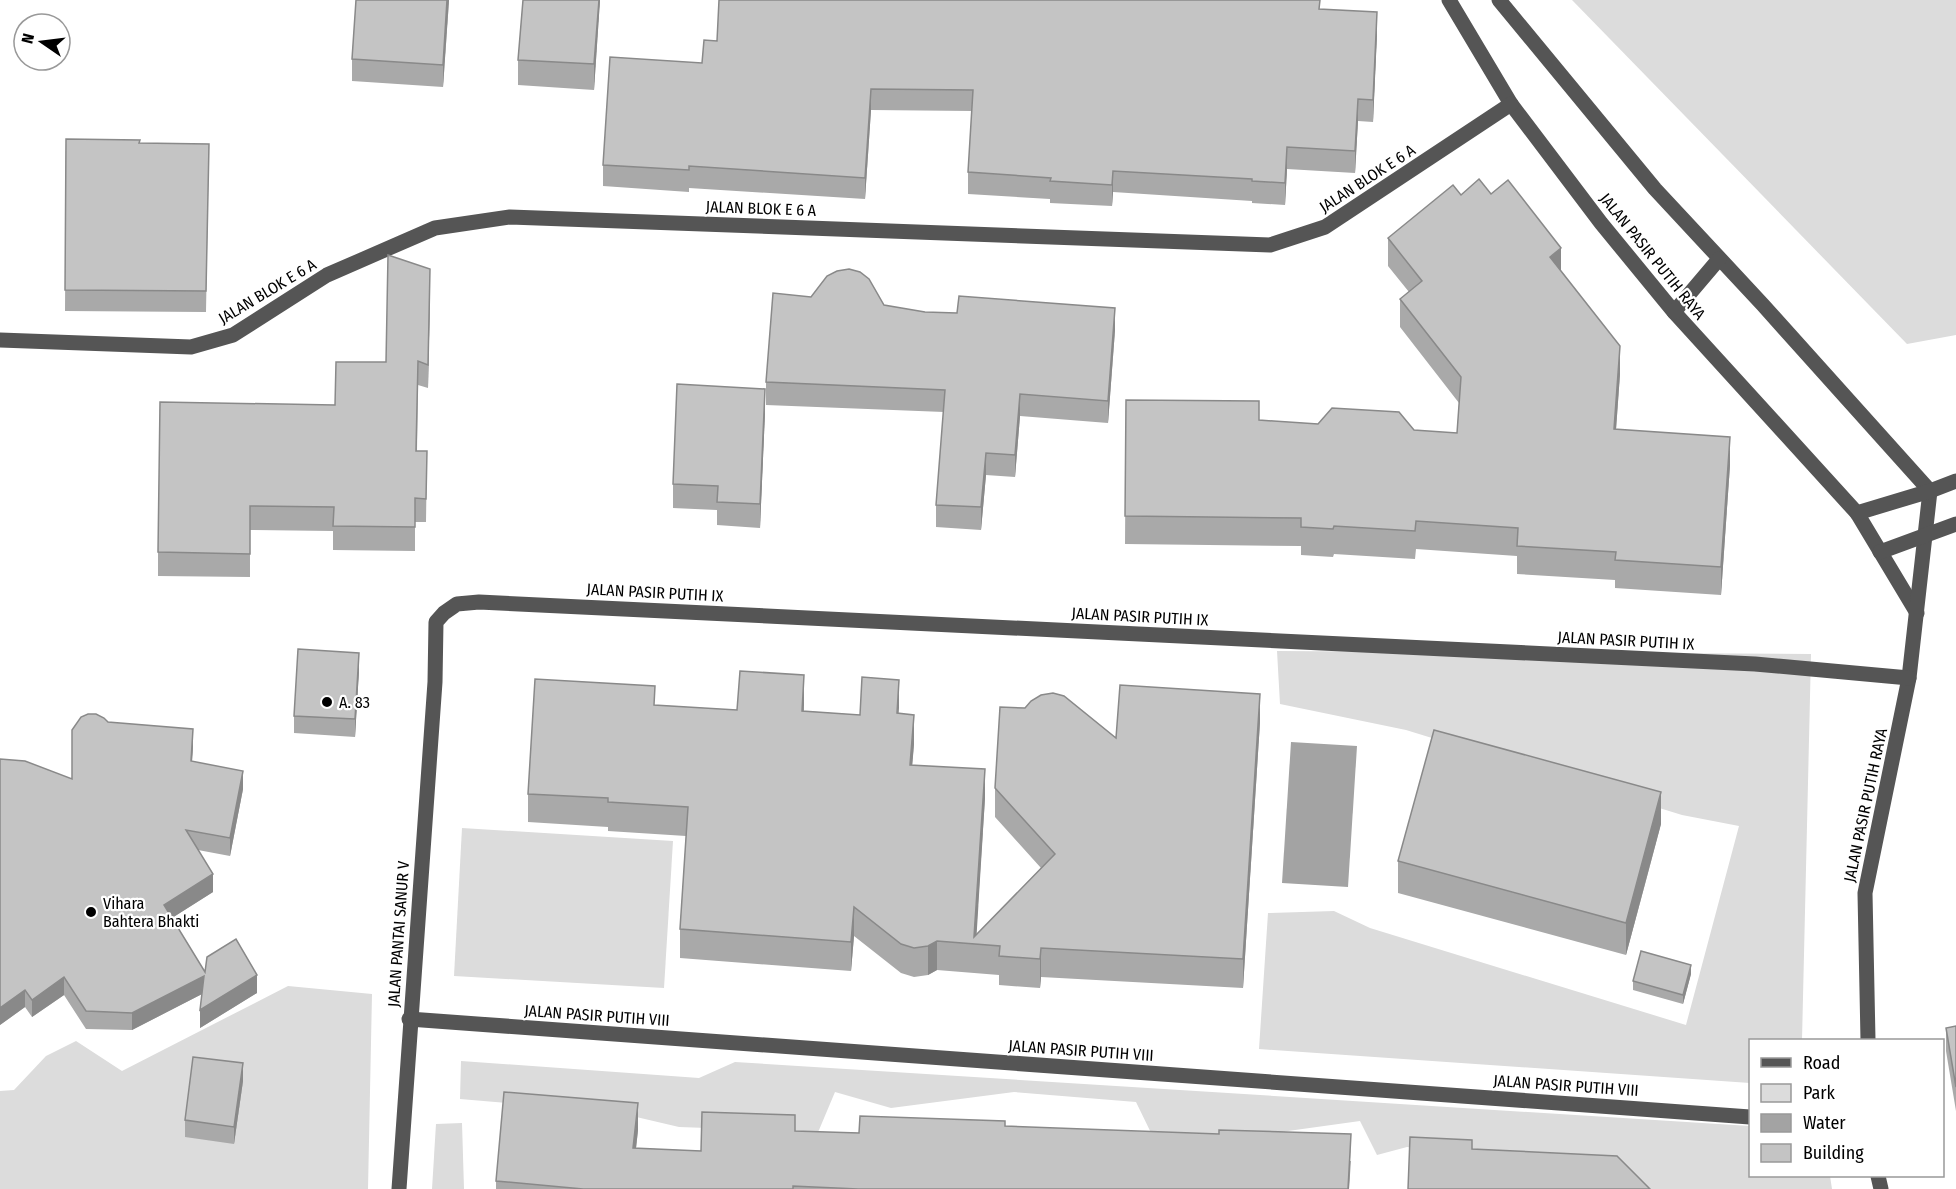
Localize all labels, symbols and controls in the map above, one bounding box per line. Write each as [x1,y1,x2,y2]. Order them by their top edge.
north arrow [12,12,72,72]
text: N [18,32,38,45]
street label: JALAN BLOK E 6 A [1316,140,1419,216]
street label: JALAN PASIR PUTIH RAYA [1596,189,1710,324]
street label: JALAN BLOK E 6 A [705,197,817,220]
street label: JALAN BLOK E 6 A [215,255,320,328]
street label: JALAN PASIR PUTIH IX [586,579,724,606]
street label: JALAN PASIR PUTIH IX [1071,603,1209,630]
street label: JALAN PASIR PUTIH IX [1557,627,1695,654]
place label: A. 83 [339,693,370,712]
marker: A. 83 [320,695,334,709]
street label: JALAN PASIR PUTIH RAYA [1840,726,1891,884]
street label: JALAN PANTAI SANUR V [384,860,413,1008]
place label: Vihara Bahtera Bhakti [103,894,199,931]
marker: Vihara Bahtera Bhakti [84,905,98,919]
street label: JALAN PASIR PUTIH VIII [524,1001,670,1030]
street label: JALAN PASIR PUTIH VIII [1008,1036,1154,1065]
legend [1749,1039,1944,1177]
text: Road [1803,1052,1840,1074]
street label: JALAN PASIR PUTIH VIII [1493,1071,1639,1100]
text: Park [1803,1082,1836,1104]
text: Water [1803,1112,1846,1134]
text: Building [1803,1142,1864,1164]

